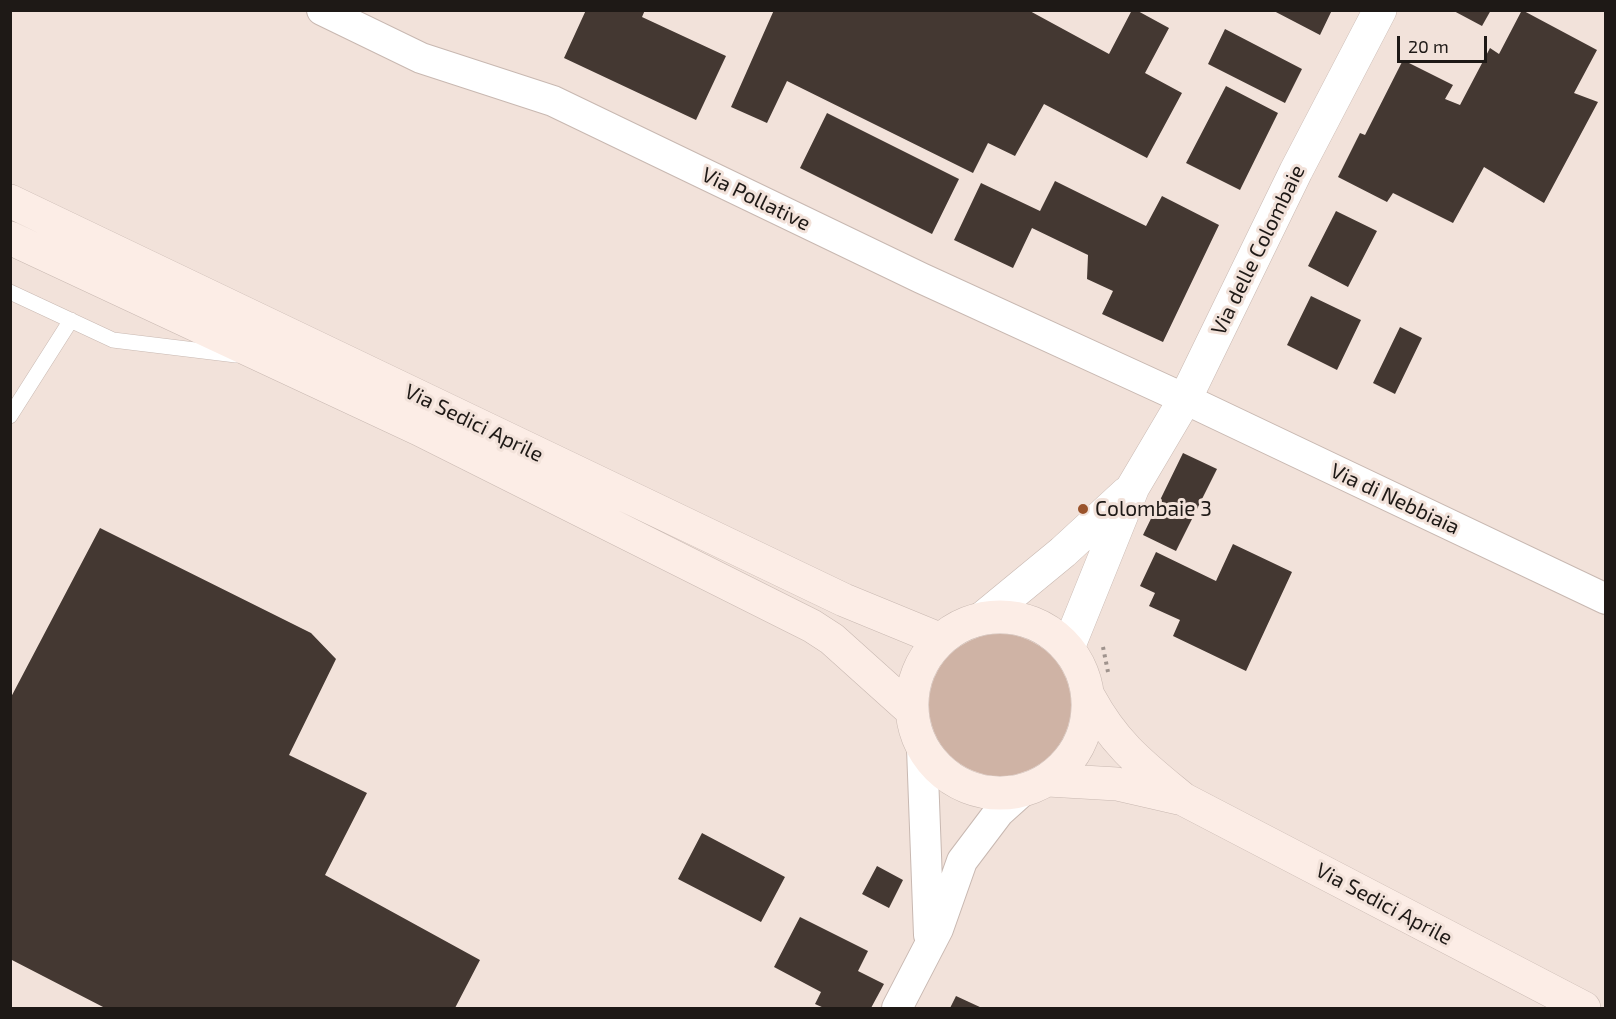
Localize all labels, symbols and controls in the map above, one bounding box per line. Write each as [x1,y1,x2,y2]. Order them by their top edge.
scale bar [1400,24,1490,62]
text: 20 m [1408,35,1449,57]
street label: Via delle Colombaie [1206,161,1310,339]
street label: Via Pollative [697,162,815,236]
street label: Via Sedici Aprile [401,379,547,467]
street label: Via di Nebbiaia [1326,458,1464,540]
place label: Colombaie 3 [1095,496,1212,522]
marker: Colombaie 3 [1076,502,1090,516]
street label: Via Sedici Aprile [1311,857,1457,951]

